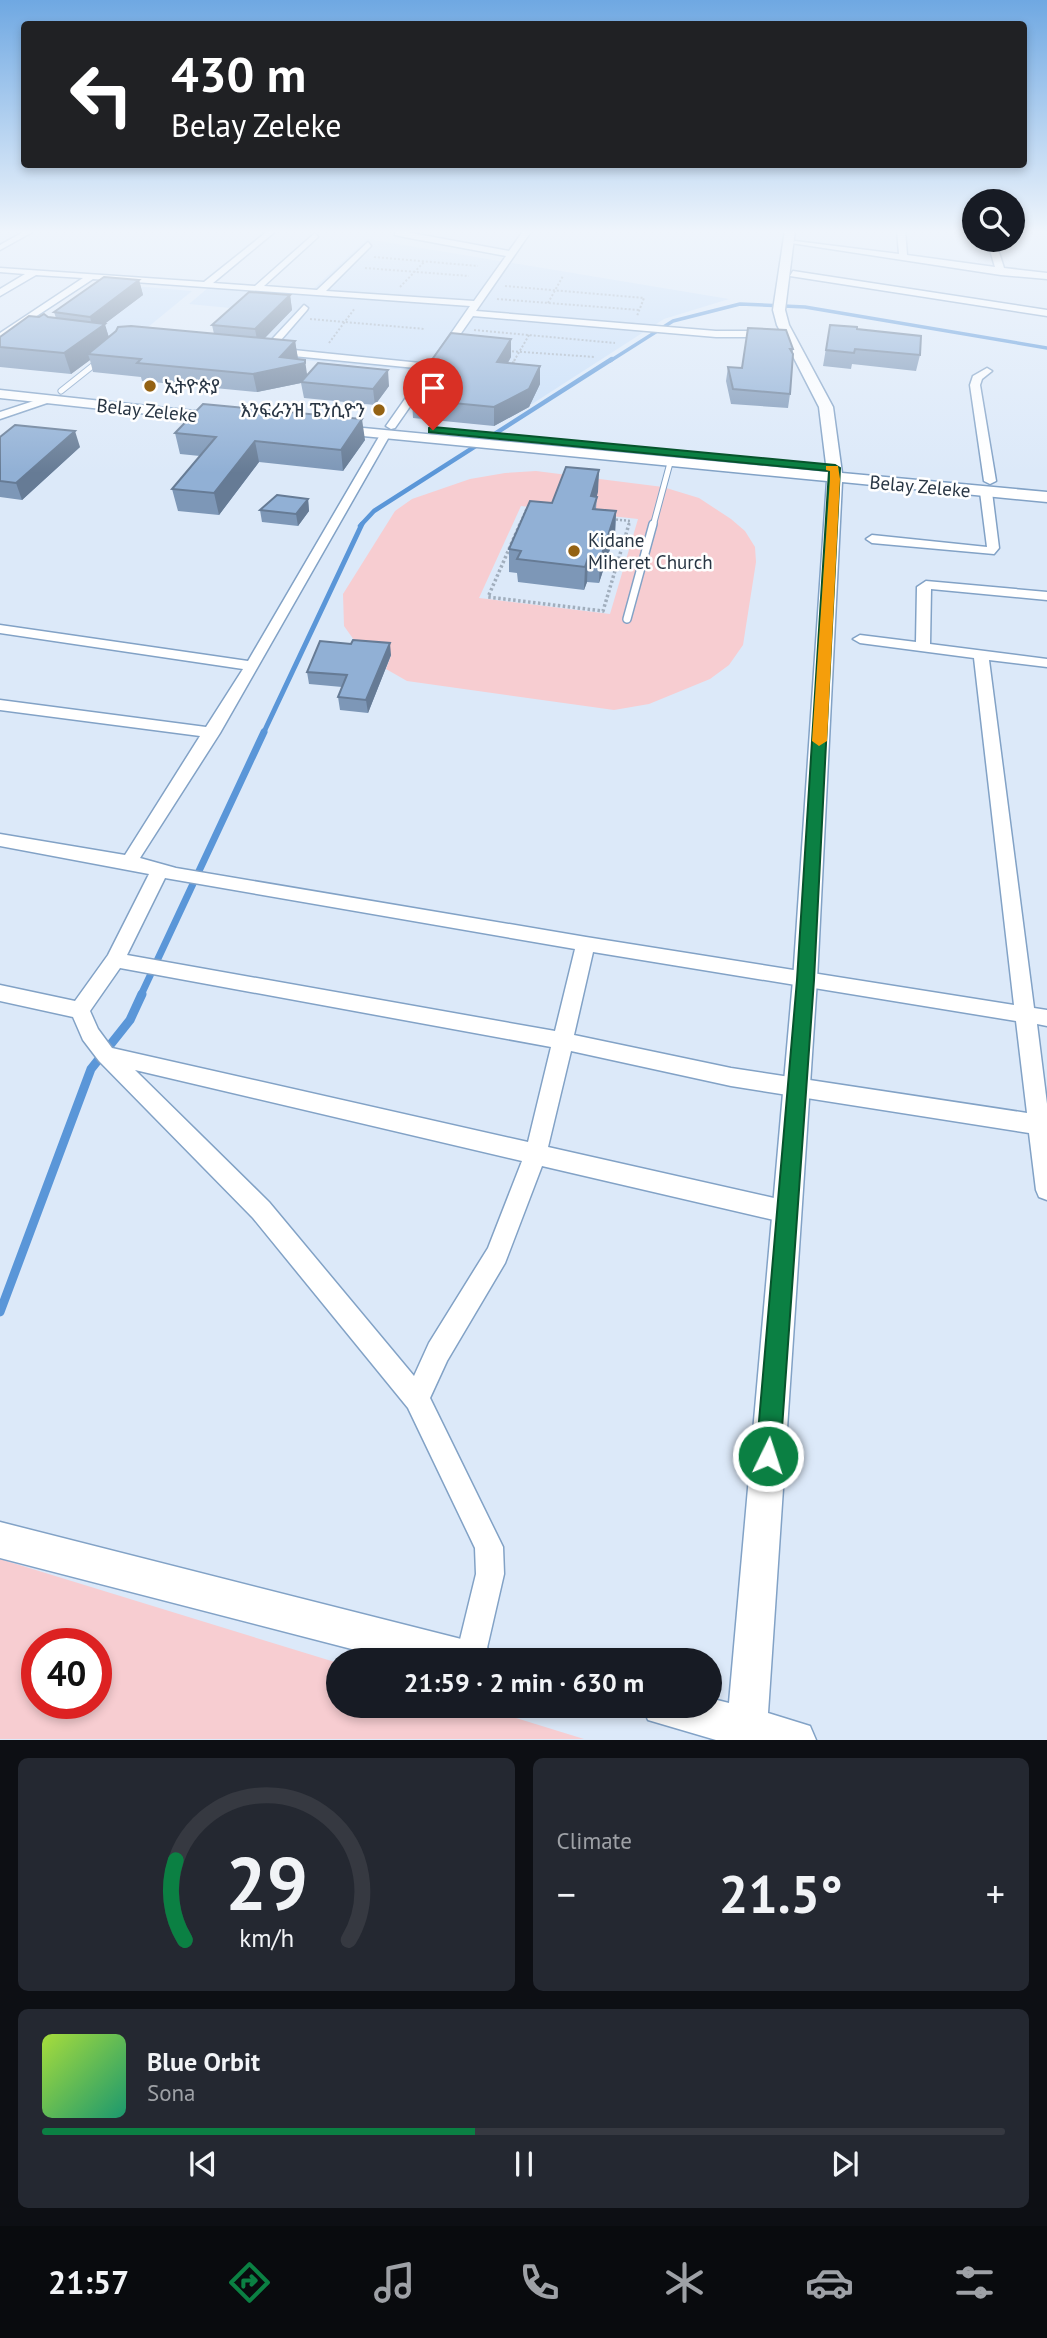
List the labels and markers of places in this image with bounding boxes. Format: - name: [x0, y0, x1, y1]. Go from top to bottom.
- pin: [403, 358, 463, 430]
- place label: ኢትዮጵያ: [164, 374, 220, 398]
- marker: ኢትዮጵያ: [142, 378, 158, 394]
- place label: እንፍራንዝ ፔንሲዮን: [240, 398, 365, 422]
- marker: እንፍራንዝ ፔንሲዮን: [371, 402, 387, 418]
- place label: Kidane Miheret Church: [588, 528, 713, 574]
- marker: Kidane Miheret Church: [566, 543, 582, 559]

